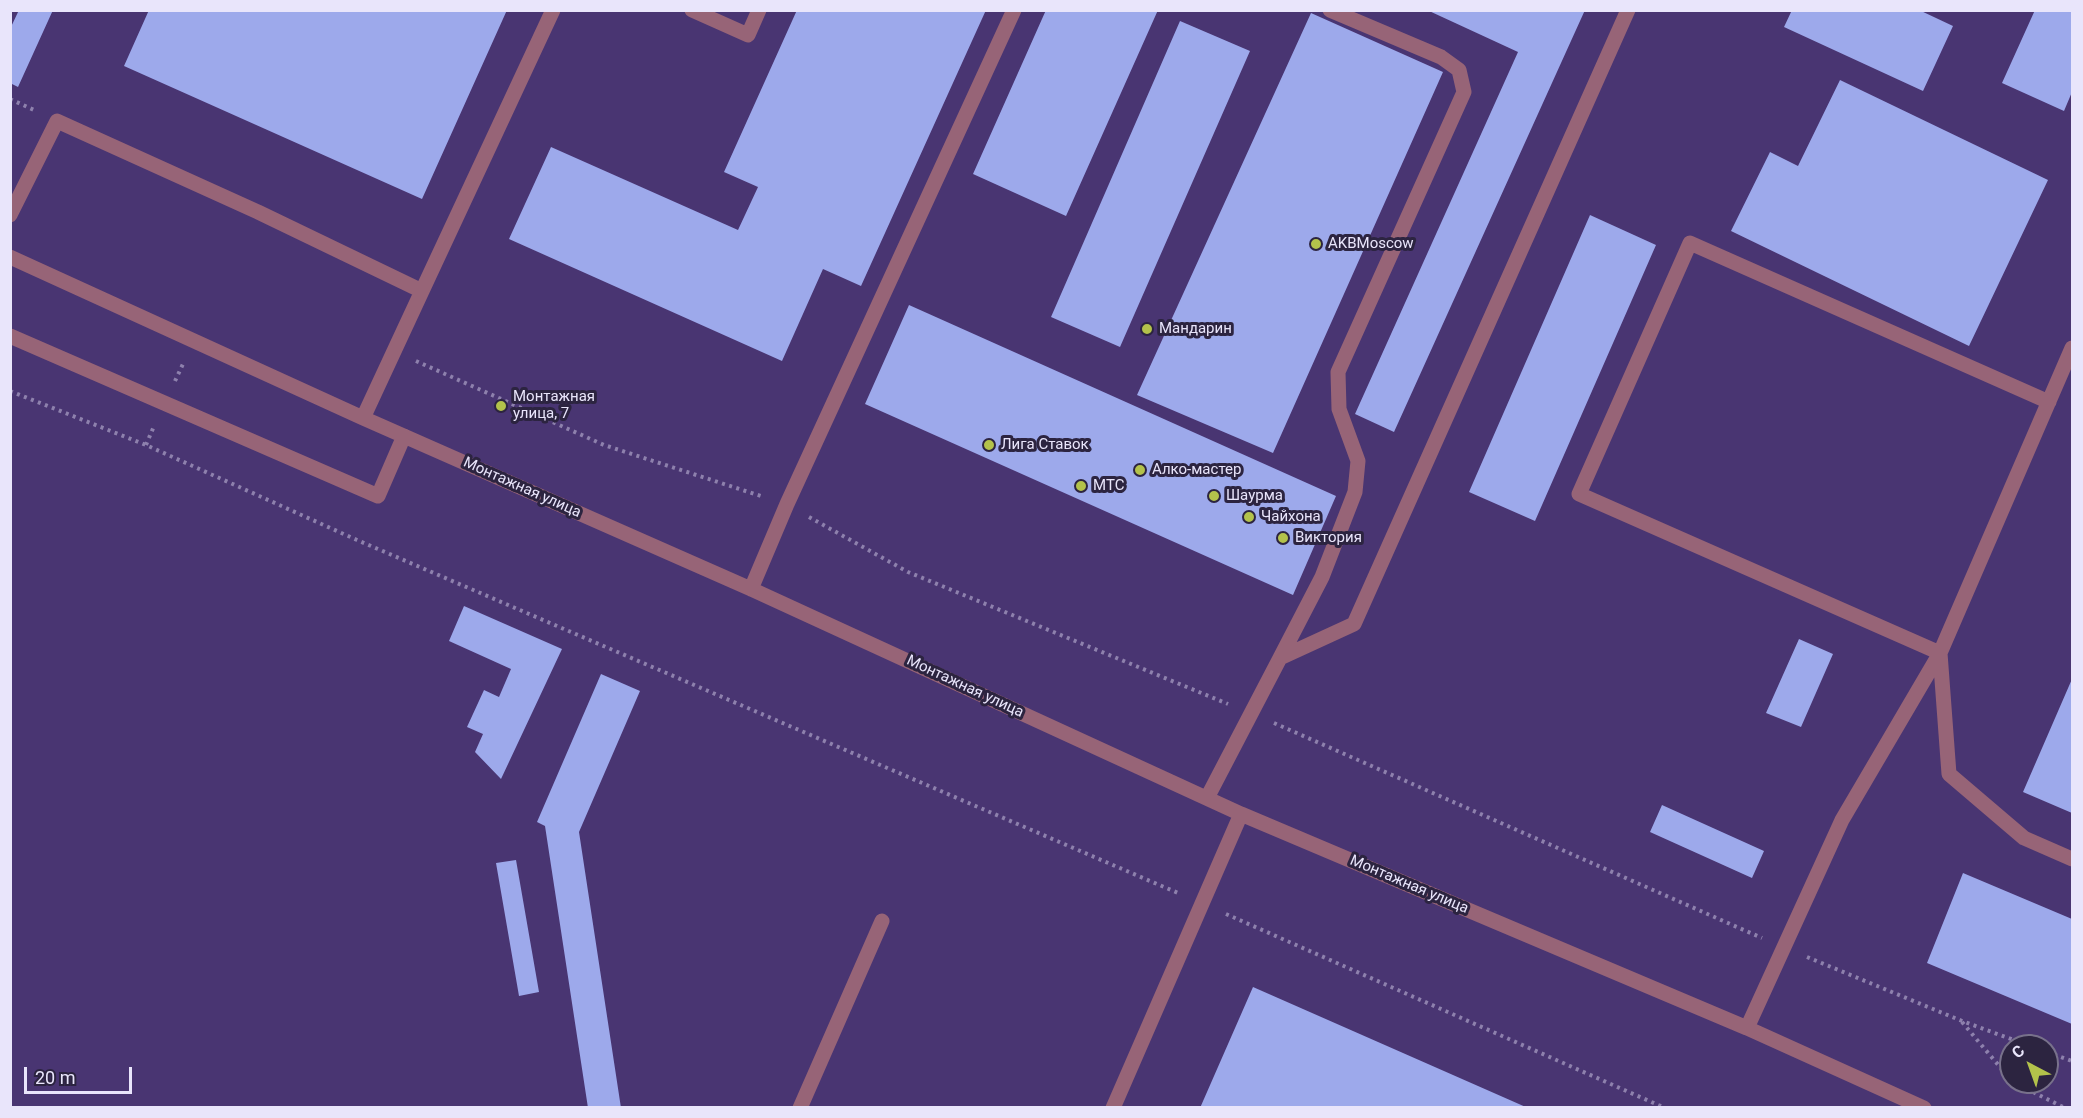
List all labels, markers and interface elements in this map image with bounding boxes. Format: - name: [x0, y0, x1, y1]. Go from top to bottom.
- place label: AKBMoscow: [1328, 235, 1414, 253]
- marker: AKBMoscow: [1309, 237, 1323, 251]
- place label: Мандарин: [1159, 320, 1232, 338]
- marker: Мандарин: [1140, 322, 1154, 336]
- place label: Монтажная улица, 7: [513, 388, 595, 423]
- marker: Монтажная улица, 7: [494, 399, 508, 413]
- place label: Лига Ставок: [1001, 436, 1089, 454]
- marker: Лига Ставок: [982, 438, 996, 452]
- street label: Монтажная улица: [460, 454, 584, 522]
- place label: Алко-мастер: [1152, 461, 1241, 479]
- marker: Алко-мастер: [1133, 463, 1147, 477]
- place label: МТС: [1093, 477, 1124, 495]
- marker: МТС: [1074, 479, 1088, 493]
- place label: Шаурма: [1226, 487, 1283, 505]
- marker: Шаурма: [1207, 489, 1221, 503]
- place label: Чайхона: [1261, 508, 1321, 526]
- marker: Чайхона: [1242, 510, 1256, 524]
- place label: Виктория: [1295, 529, 1362, 547]
- marker: Виктория: [1276, 531, 1290, 545]
- street label: Монтажная улица: [904, 652, 1026, 722]
- street label: Монтажная улица: [1347, 852, 1471, 918]
- north arrow: [1999, 1034, 2059, 1094]
- text: С: [2008, 1041, 2028, 1062]
- scale bar: [27, 1055, 135, 1093]
- text: 20 m: [35, 1067, 75, 1088]

